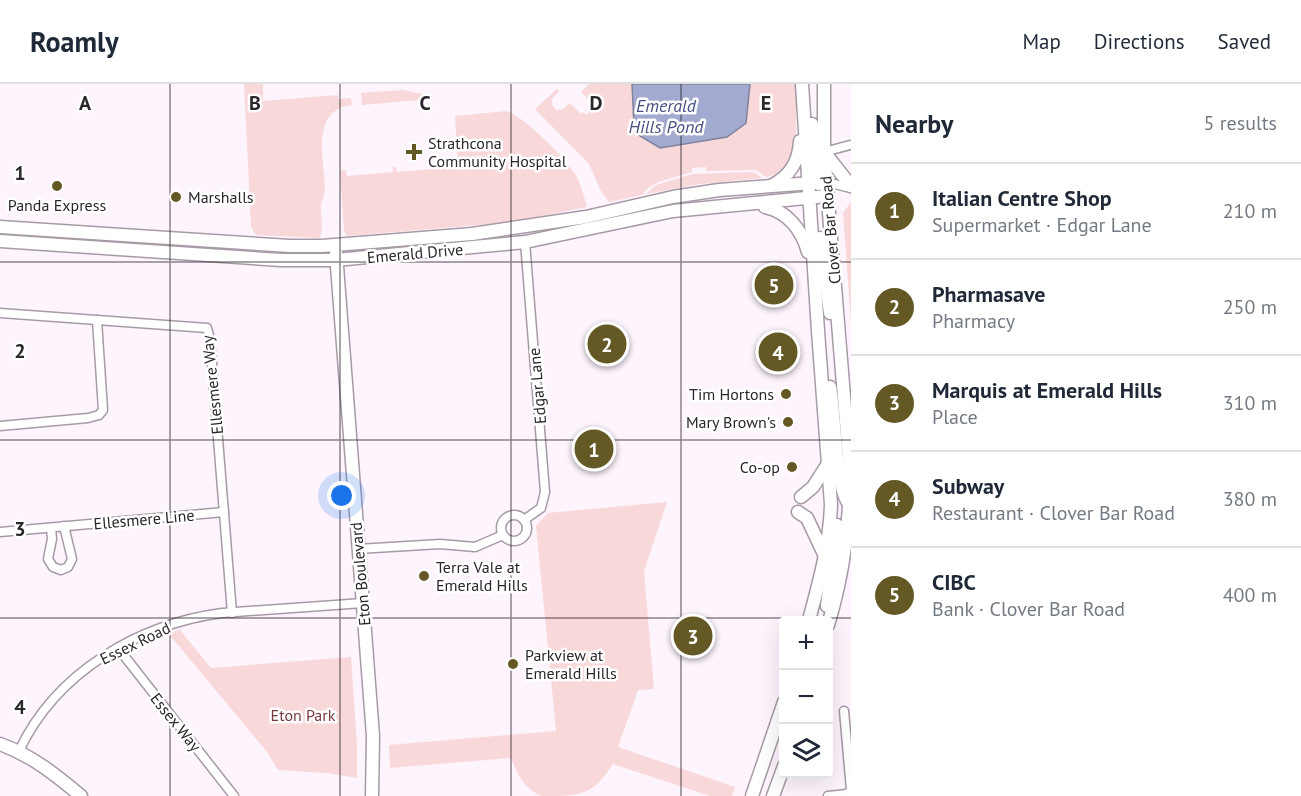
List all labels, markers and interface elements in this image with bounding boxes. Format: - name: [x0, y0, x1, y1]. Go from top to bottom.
- text: Roamly: [30, 23, 119, 60]
- text: Map: [1022, 28, 1061, 55]
- text: Directions: [1094, 28, 1185, 55]
- text: Saved: [1218, 28, 1271, 55]
- text: A: [79, 90, 92, 116]
- text: B: [249, 90, 261, 116]
- text: C: [419, 90, 431, 116]
- text: D: [590, 90, 603, 116]
- text: E: [761, 90, 771, 116]
- water label: Emerald Hills Pond: [629, 94, 704, 138]
- text: Nearby: [875, 107, 953, 140]
- text: 5 results: [1204, 110, 1277, 136]
- place label: Strathcona Community Hospital: [428, 133, 567, 171]
- marker: Strathcona Community Hospital: [405, 143, 423, 161]
- text: 1: [14, 160, 26, 186]
- street label: Clover Bar Road: [815, 175, 845, 285]
- marker: Panda Express: [50, 179, 64, 193]
- text: Italian Centre Shop: [932, 184, 1112, 212]
- place label: Marshalls: [188, 187, 254, 207]
- marker: Marshalls: [169, 190, 183, 204]
- place label: Panda Express: [8, 195, 106, 215]
- text: 1: [889, 198, 900, 224]
- text: 210 m: [1223, 198, 1277, 224]
- text: Supermarket · Edgar Lane: [932, 212, 1152, 238]
- street label: Emerald Drive: [366, 239, 464, 267]
- pin: 5: [754, 262, 794, 308]
- text: Pharmasave: [932, 280, 1046, 308]
- text: 2: [889, 294, 900, 320]
- text: 250 m: [1223, 294, 1277, 320]
- text: Pharmacy: [932, 308, 1015, 334]
- pin: 2: [588, 322, 626, 366]
- pin: 4: [758, 330, 798, 374]
- street label: Ellesmere Way: [197, 334, 227, 435]
- text: 2: [14, 338, 26, 364]
- street label: Edgar Lane: [524, 347, 550, 425]
- text: Marquis at Emerald Hills: [932, 376, 1162, 404]
- place label: Tim Hortons: [689, 384, 774, 404]
- marker: Tim Hortons: [779, 387, 793, 401]
- text: 3: [889, 390, 900, 416]
- text: 310 m: [1223, 390, 1277, 416]
- text: Place: [932, 404, 978, 430]
- place label: Mary Brown's: [686, 412, 776, 432]
- marker: Mary Brown's: [781, 415, 795, 429]
- pin: 1: [574, 426, 614, 472]
- place label: Co-op: [740, 457, 780, 477]
- marker: Co-op: [785, 460, 799, 474]
- text: Subway: [932, 472, 1004, 500]
- your location: [327, 481, 356, 510]
- text: 4: [889, 486, 900, 512]
- text: 380 m: [1223, 486, 1277, 512]
- text: Restaurant · Clover Bar Road: [932, 500, 1175, 526]
- street label: Ellesmere Line: [93, 505, 195, 533]
- text: 3: [14, 516, 26, 542]
- street label: Eton Boulevard: [346, 521, 374, 627]
- place label: Terra Vale at Emerald Hills: [436, 557, 528, 595]
- text: CIBC: [932, 568, 976, 596]
- marker: Terra Vale at Emerald Hills: [417, 569, 431, 583]
- text: 5: [889, 582, 900, 608]
- text: 400 m: [1223, 582, 1277, 608]
- text: Bank · Clover Bar Road: [932, 596, 1125, 622]
- pin: 3: [674, 614, 712, 658]
- map controls: [779, 616, 833, 778]
- button: +: [779, 616, 833, 670]
- street label: Essex Road: [97, 617, 173, 669]
- place label: Parkview at Emerald Hills: [525, 645, 617, 683]
- marker: Parkview at Emerald Hills: [506, 657, 520, 671]
- button: −: [779, 670, 833, 724]
- street label: Essex Way: [146, 689, 206, 756]
- text: 4: [14, 694, 26, 720]
- park label: Eton Park: [271, 705, 336, 725]
- button: layers: [779, 724, 833, 778]

